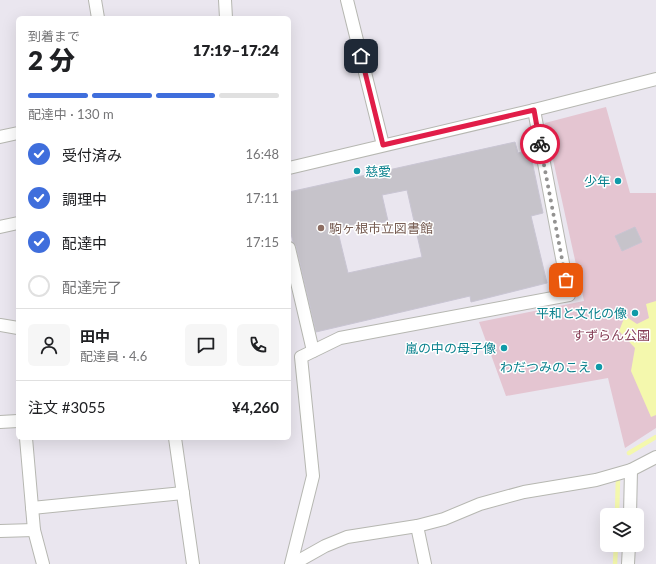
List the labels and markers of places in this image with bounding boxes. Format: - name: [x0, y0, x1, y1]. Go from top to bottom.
- pin: [344, 39, 378, 73]
- place label: 慈愛: [365, 163, 391, 179]
- marker: 慈愛: [352, 166, 362, 176]
- place label: 少年: [584, 173, 610, 189]
- marker: 少年: [613, 176, 623, 186]
- place label: 駒ヶ根市立図書館: [329, 220, 433, 236]
- marker: 駒ヶ根市立図書館: [316, 223, 326, 233]
- pin: [549, 263, 583, 297]
- place label: 平和と文化の像: [536, 305, 627, 321]
- marker: 平和と文化の像: [630, 308, 640, 318]
- place label: 嵐の中の母子像: [405, 340, 496, 356]
- marker: 嵐の中の母子像: [499, 343, 509, 353]
- place label: わだつみのこえ: [500, 359, 591, 375]
- marker: わだつみのこえ: [594, 362, 604, 372]

